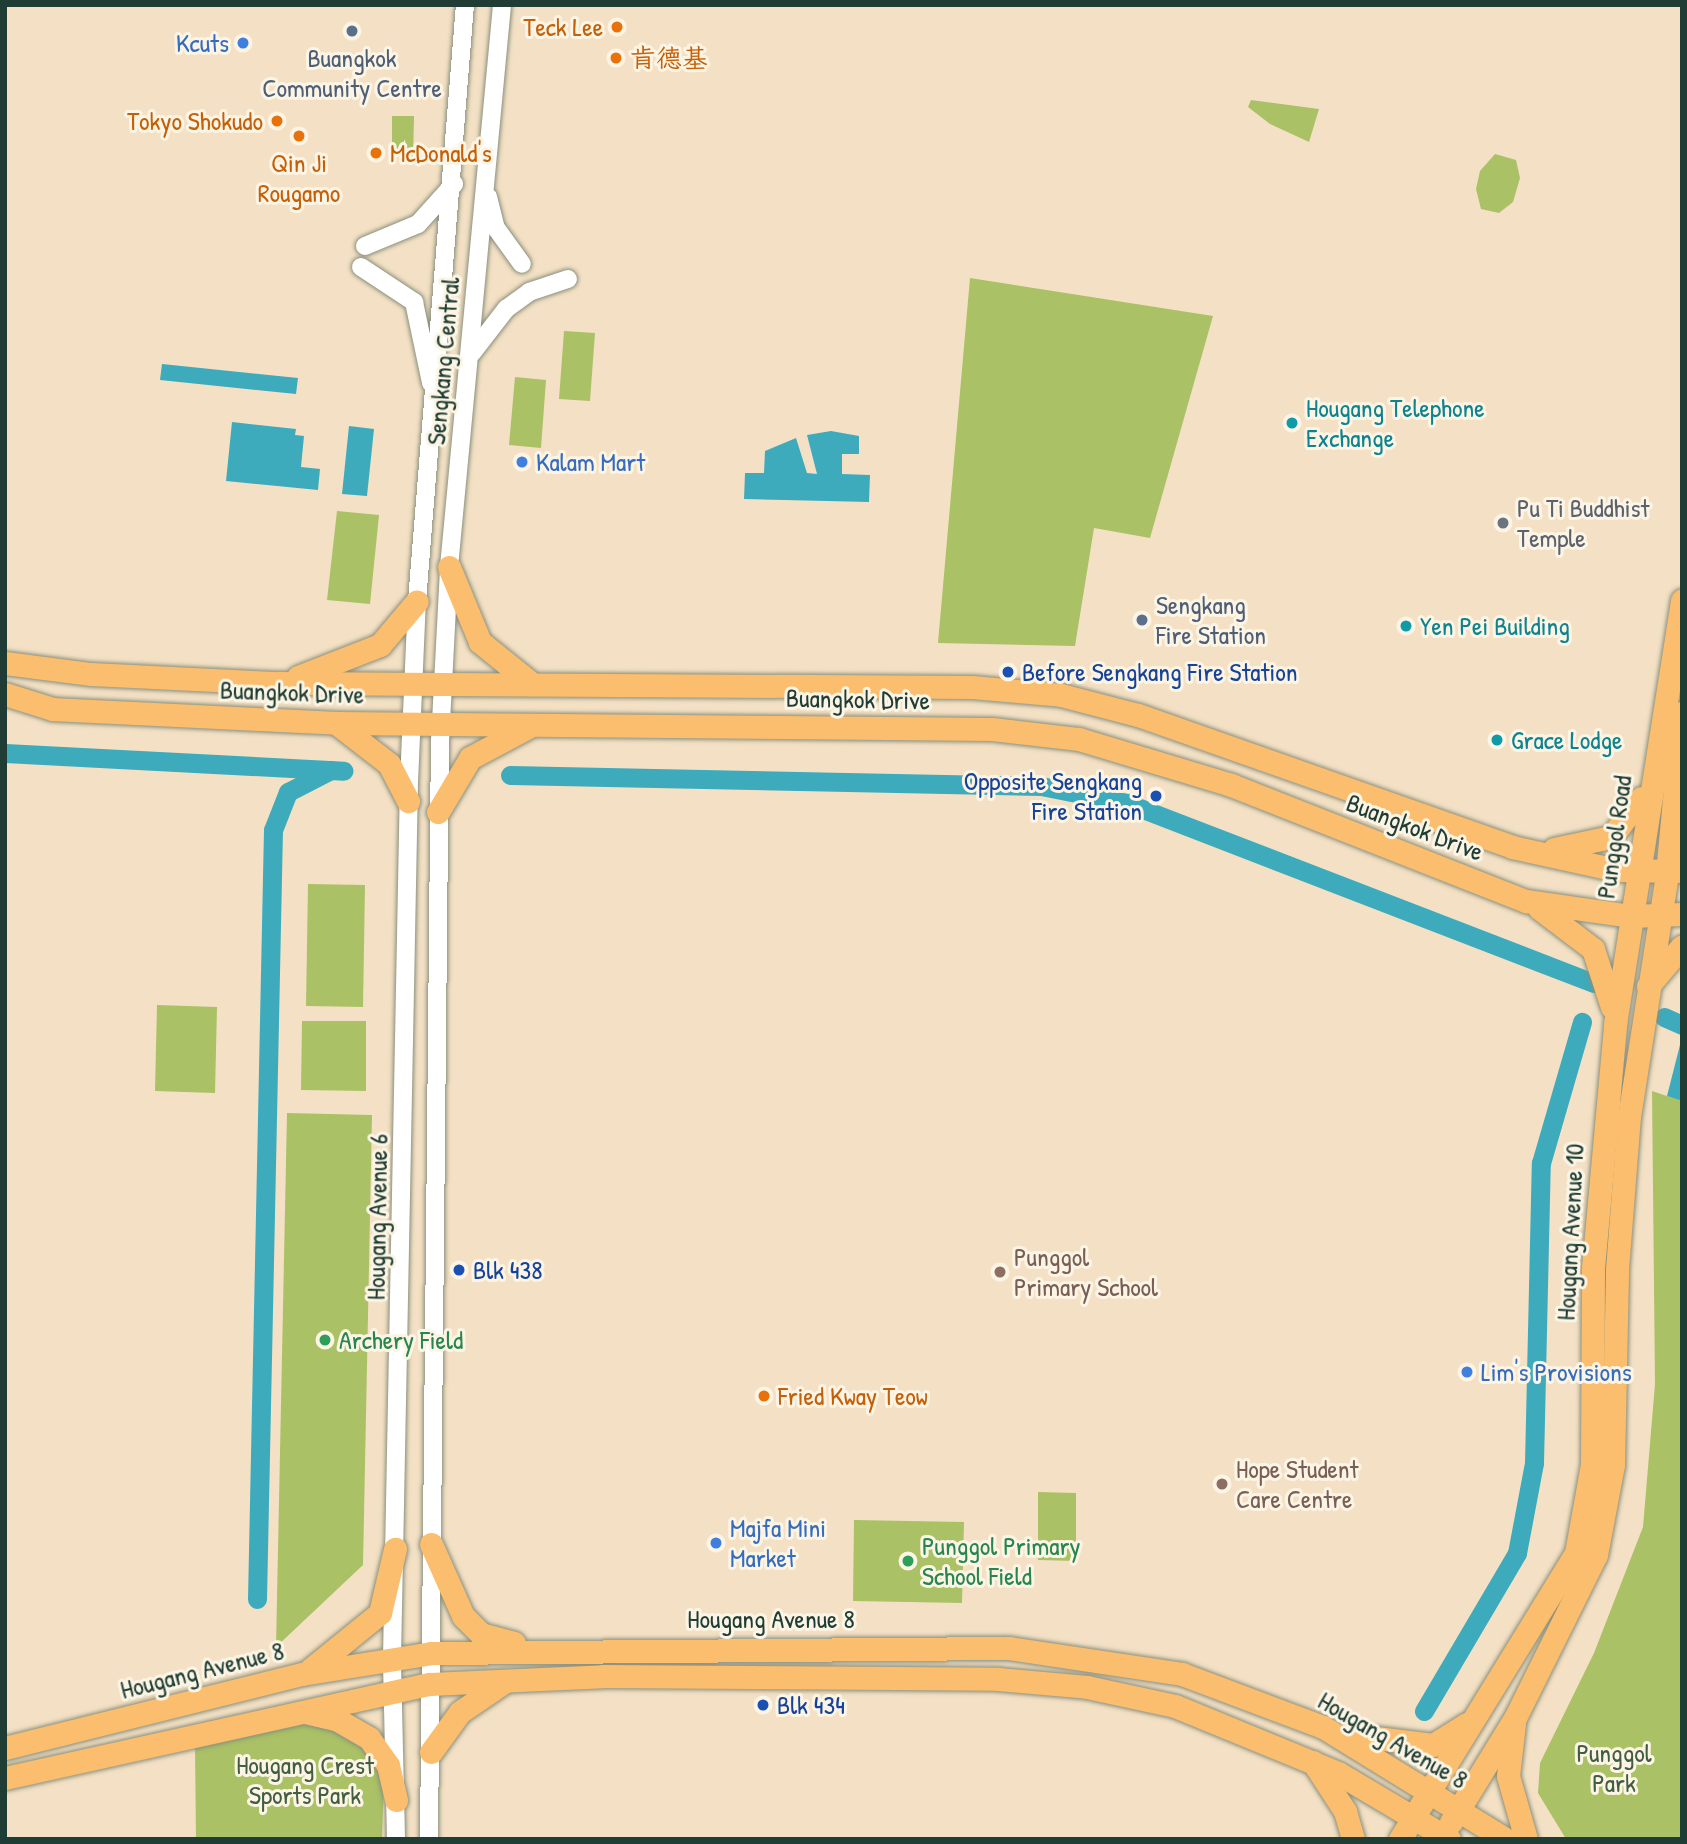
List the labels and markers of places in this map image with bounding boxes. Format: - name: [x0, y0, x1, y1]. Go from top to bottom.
- place label: Teck Lee: [523, 11, 603, 43]
- marker: Teck Lee: [609, 19, 625, 35]
- marker: Buangkok Community Centre: [344, 23, 360, 39]
- place label: Kcuts: [176, 27, 229, 59]
- marker: Kcuts: [235, 35, 251, 51]
- place label: Buangkok Community Centre: [262, 42, 442, 104]
- place label: 肯德基: [630, 42, 708, 74]
- marker: 肯德基: [608, 50, 624, 66]
- place label: Tokyo Shokudo: [127, 105, 263, 137]
- marker: Tokyo Shokudo: [269, 113, 285, 129]
- marker: Qin Ji Rougamo: [291, 128, 307, 144]
- place label: McDonald's: [390, 137, 492, 169]
- marker: McDonald's: [368, 145, 384, 161]
- place label: Qin Ji Rougamo: [258, 147, 340, 208]
- place label: Hougang Telephone Exchange: [1306, 392, 1485, 453]
- marker: Hougang Telephone Exchange: [1284, 415, 1300, 431]
- place label: Kalam Mart: [536, 446, 645, 478]
- marker: Kalam Mart: [514, 454, 530, 470]
- place label: Pu Ti Buddhist Temple: [1517, 492, 1649, 554]
- marker: Pu Ti Buddhist Temple: [1495, 515, 1511, 531]
- place label: Sengkang Fire Station: [1156, 589, 1266, 650]
- place label: Yen Pei Building: [1420, 610, 1570, 642]
- marker: Sengkang Fire Station: [1134, 612, 1150, 628]
- marker: Yen Pei Building: [1398, 618, 1414, 634]
- place label: Before Sengkang Fire Station: [1022, 656, 1298, 688]
- marker: Before Sengkang Fire Station: [1000, 664, 1016, 680]
- place label: Grace Lodge: [1511, 724, 1622, 756]
- marker: Grace Lodge: [1489, 732, 1505, 748]
- place label: Opposite Sengkang Fire Station: [964, 765, 1142, 826]
- marker: Opposite Sengkang Fire Station: [1148, 788, 1164, 804]
- place label: Punggol Primary School: [1014, 1241, 1158, 1302]
- place label: Blk 438: [473, 1254, 543, 1286]
- marker: Blk 438: [451, 1262, 467, 1278]
- marker: Punggol Primary School: [992, 1264, 1008, 1280]
- place label: Archery Field: [339, 1324, 463, 1356]
- marker: Archery Field: [317, 1332, 333, 1348]
- place label: Lim's Provisions: [1481, 1356, 1632, 1388]
- marker: Lim's Provisions: [1459, 1364, 1475, 1380]
- place label: Fried Kway Teow: [778, 1380, 928, 1412]
- marker: Fried Kway Teow: [756, 1388, 772, 1404]
- place label: Hope Student Care Centre: [1236, 1453, 1359, 1514]
- marker: Hope Student Care Centre: [1214, 1476, 1230, 1492]
- place label: Majfa Mini Market: [730, 1512, 826, 1574]
- place label: Punggol Primary School Field: [922, 1530, 1080, 1592]
- marker: Majfa Mini Market: [708, 1535, 724, 1551]
- marker: Punggol Primary School Field: [900, 1553, 916, 1569]
- place label: Blk 434: [777, 1689, 845, 1721]
- marker: Blk 434: [755, 1697, 771, 1713]

